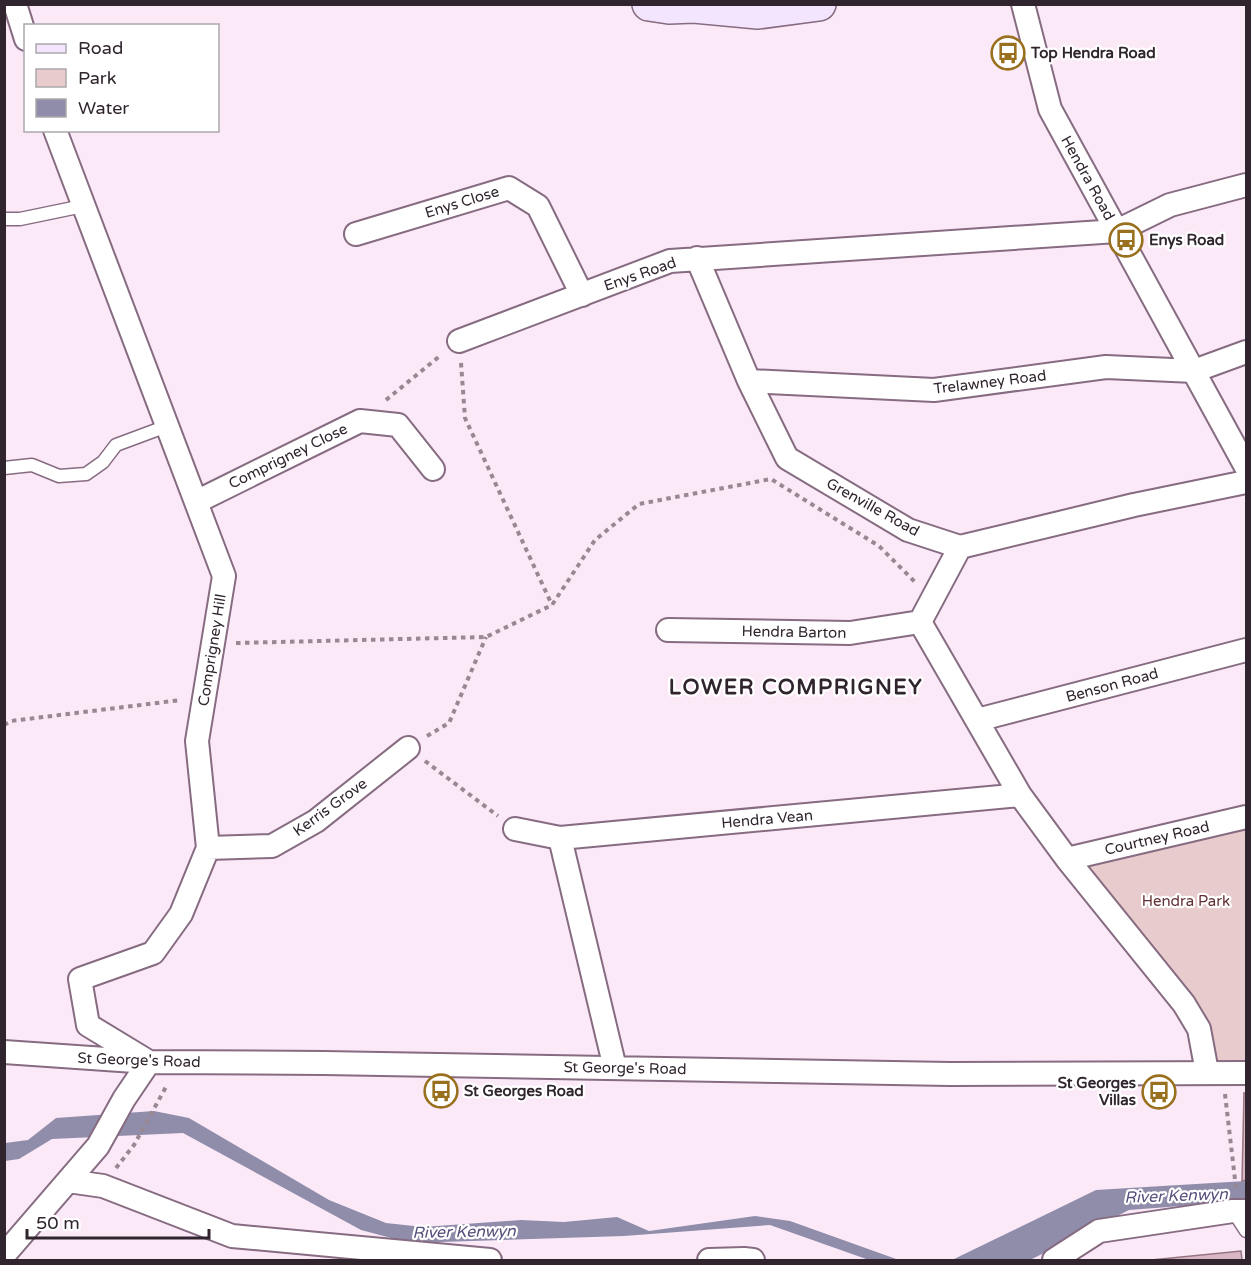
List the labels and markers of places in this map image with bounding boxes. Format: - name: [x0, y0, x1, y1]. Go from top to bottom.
- bus stop icon: Top Hendra Road: [990, 35, 1026, 71]
- place label: Top Hendra Road: [1030, 44, 1156, 63]
- bus stop icon: Enys Road: [1108, 222, 1144, 258]
- place label: Enys Road: [1149, 231, 1224, 250]
- bus stop icon: St Georges Road: [423, 1073, 459, 1109]
- place label: St Georges Villas: [1058, 1074, 1136, 1109]
- bus stop icon: St Georges Villas: [1141, 1074, 1177, 1110]
- place label: St Georges Road: [464, 1082, 584, 1101]

